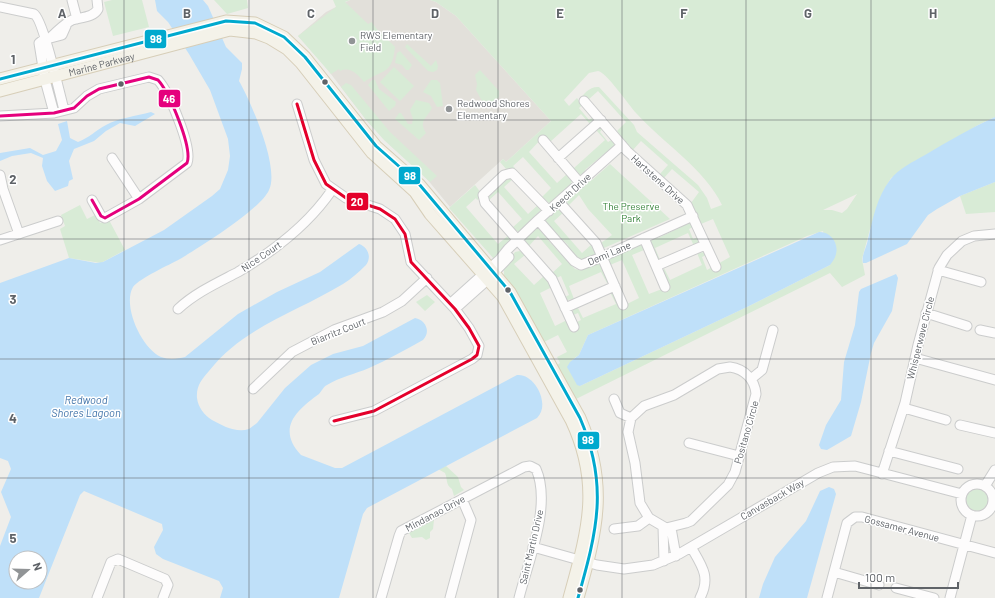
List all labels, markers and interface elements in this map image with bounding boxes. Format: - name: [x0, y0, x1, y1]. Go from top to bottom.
- text: A: [58, 5, 67, 21]
- text: B: [183, 5, 191, 21]
- text: C: [307, 5, 315, 21]
- text: D: [431, 5, 439, 21]
- text: E: [556, 5, 564, 21]
- text: F: [680, 5, 688, 21]
- text: G: [804, 5, 812, 21]
- text: H: [929, 5, 937, 21]
- line badge: 98: [144, 29, 167, 49]
- place label: RWS Elementary Field: [360, 29, 433, 53]
- text: 98: [150, 32, 162, 45]
- marker: RWS Elementary Field: [347, 36, 357, 46]
- street label: Marine Parkway: [67, 50, 136, 79]
- text: 1: [11, 51, 15, 67]
- unlabelled marker: [320, 77, 330, 87]
- unlabelled marker: [116, 79, 126, 89]
- line badge: 46: [158, 89, 181, 108]
- text: 46: [163, 92, 175, 105]
- place label: Redwood Shores Elementary: [457, 97, 530, 121]
- marker: Redwood Shores Elementary: [444, 104, 454, 114]
- street label: Hartstene Drive: [629, 152, 687, 206]
- line badge: 98: [398, 166, 421, 185]
- text: 98: [404, 169, 416, 182]
- street label: Keech Drive: [547, 170, 593, 214]
- text: 2: [9, 171, 17, 187]
- line badge: 20: [346, 192, 369, 211]
- text: 20: [351, 195, 363, 208]
- park label: The Preserve Park: [602, 200, 660, 224]
- street label: Nice Court: [239, 238, 284, 274]
- street label: Demi Lane: [586, 239, 632, 267]
- unlabelled marker: [503, 285, 513, 295]
- text: 3: [9, 291, 17, 307]
- street label: Whisperwave Circle: [904, 295, 936, 381]
- street label: Biarritz Court: [309, 314, 368, 347]
- water label: Redwood Shores Lagoon: [51, 393, 121, 419]
- street label: Positano Circle: [731, 399, 761, 465]
- text: 4: [9, 410, 17, 426]
- line badge: 98: [577, 431, 600, 450]
- text: 98: [582, 433, 594, 446]
- street label: Canvasback Way: [738, 476, 806, 522]
- street label: Mindanao Drive: [403, 492, 467, 534]
- street label: Saint Martin Drive: [517, 508, 545, 586]
- street label: Gossamer Avenue: [863, 512, 941, 544]
- text: 5: [9, 530, 17, 546]
- north arrow: [8, 550, 48, 590]
- text: N: [31, 561, 45, 572]
- scale bar: [859, 564, 958, 590]
- text: 100 m: [865, 570, 895, 584]
- unlabelled marker: [575, 585, 585, 595]

